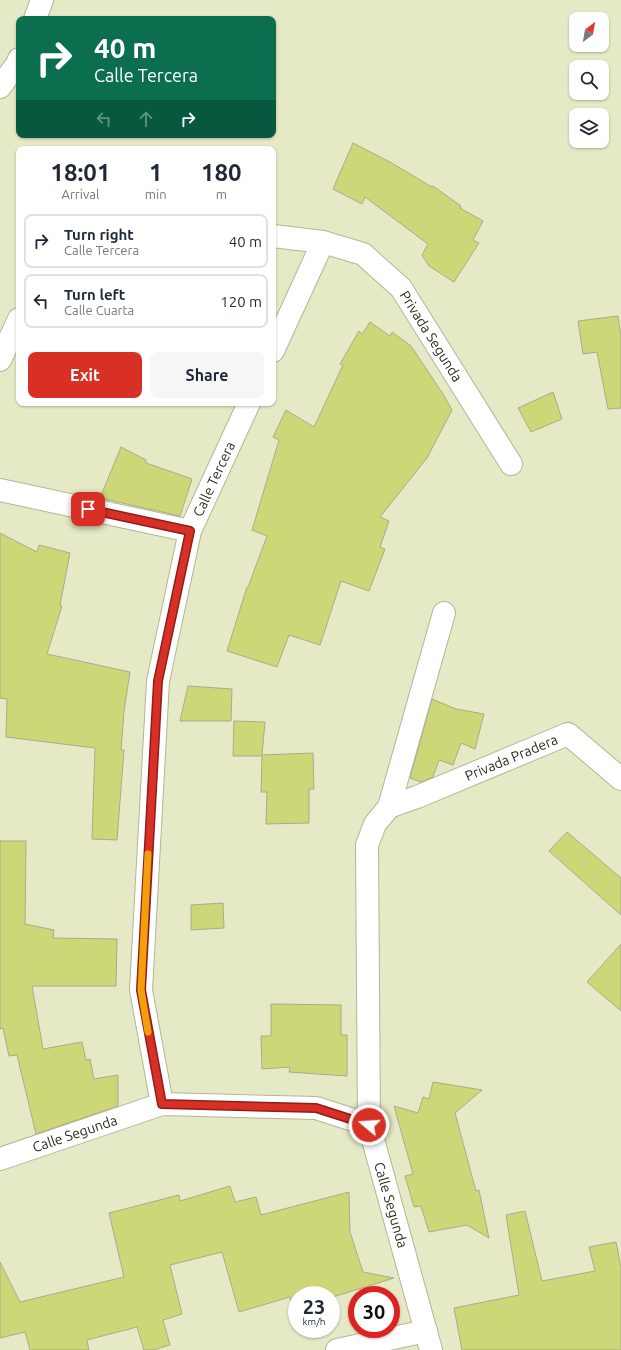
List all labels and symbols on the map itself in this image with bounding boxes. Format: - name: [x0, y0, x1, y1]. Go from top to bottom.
- north arrow: [569, 12, 609, 52]
- street label: Privada Segunda: [397, 288, 466, 385]
- street label: Calle Tercera: [190, 439, 238, 519]
- pin: [71, 492, 105, 526]
- street label: Privada Pradera: [463, 731, 560, 784]
- position arrow: [348, 1104, 390, 1146]
- street label: Calle Segunda: [30, 1112, 119, 1155]
- street label: Calle Segunda: [371, 1160, 411, 1250]
- speed limit sign: 30: [348, 1286, 400, 1338]

